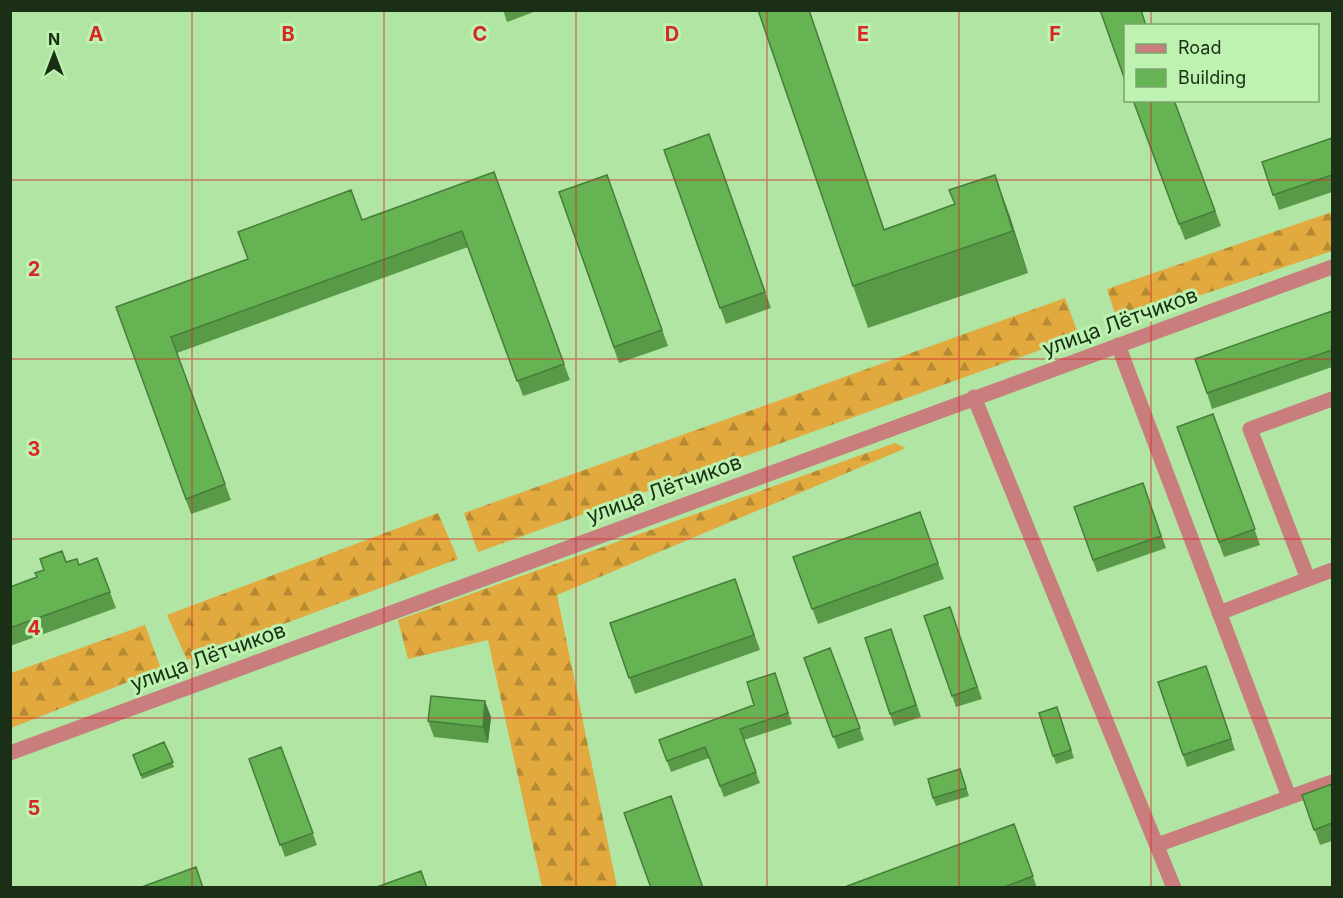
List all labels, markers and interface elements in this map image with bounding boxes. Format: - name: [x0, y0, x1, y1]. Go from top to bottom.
- text: A: [89, 22, 104, 46]
- text: B: [281, 22, 295, 46]
- text: C: [473, 22, 487, 46]
- text: D: [665, 22, 679, 46]
- text: E: [857, 22, 869, 46]
- text: F: [1049, 22, 1061, 46]
- north arrow: [24, 24, 84, 84]
- legend: [1124, 24, 1319, 102]
- text: N: [48, 29, 60, 49]
- text: Road: [1178, 37, 1221, 58]
- text: Building: [1178, 67, 1246, 88]
- text: 2: [28, 257, 40, 281]
- street label: улица Лётчиков: [1039, 282, 1201, 361]
- text: 3: [28, 437, 40, 461]
- street label: улица Лётчиков: [583, 449, 745, 528]
- text: 4: [27, 616, 41, 640]
- street label: улица Лётчиков: [127, 617, 289, 696]
- text: 5: [28, 796, 40, 820]

